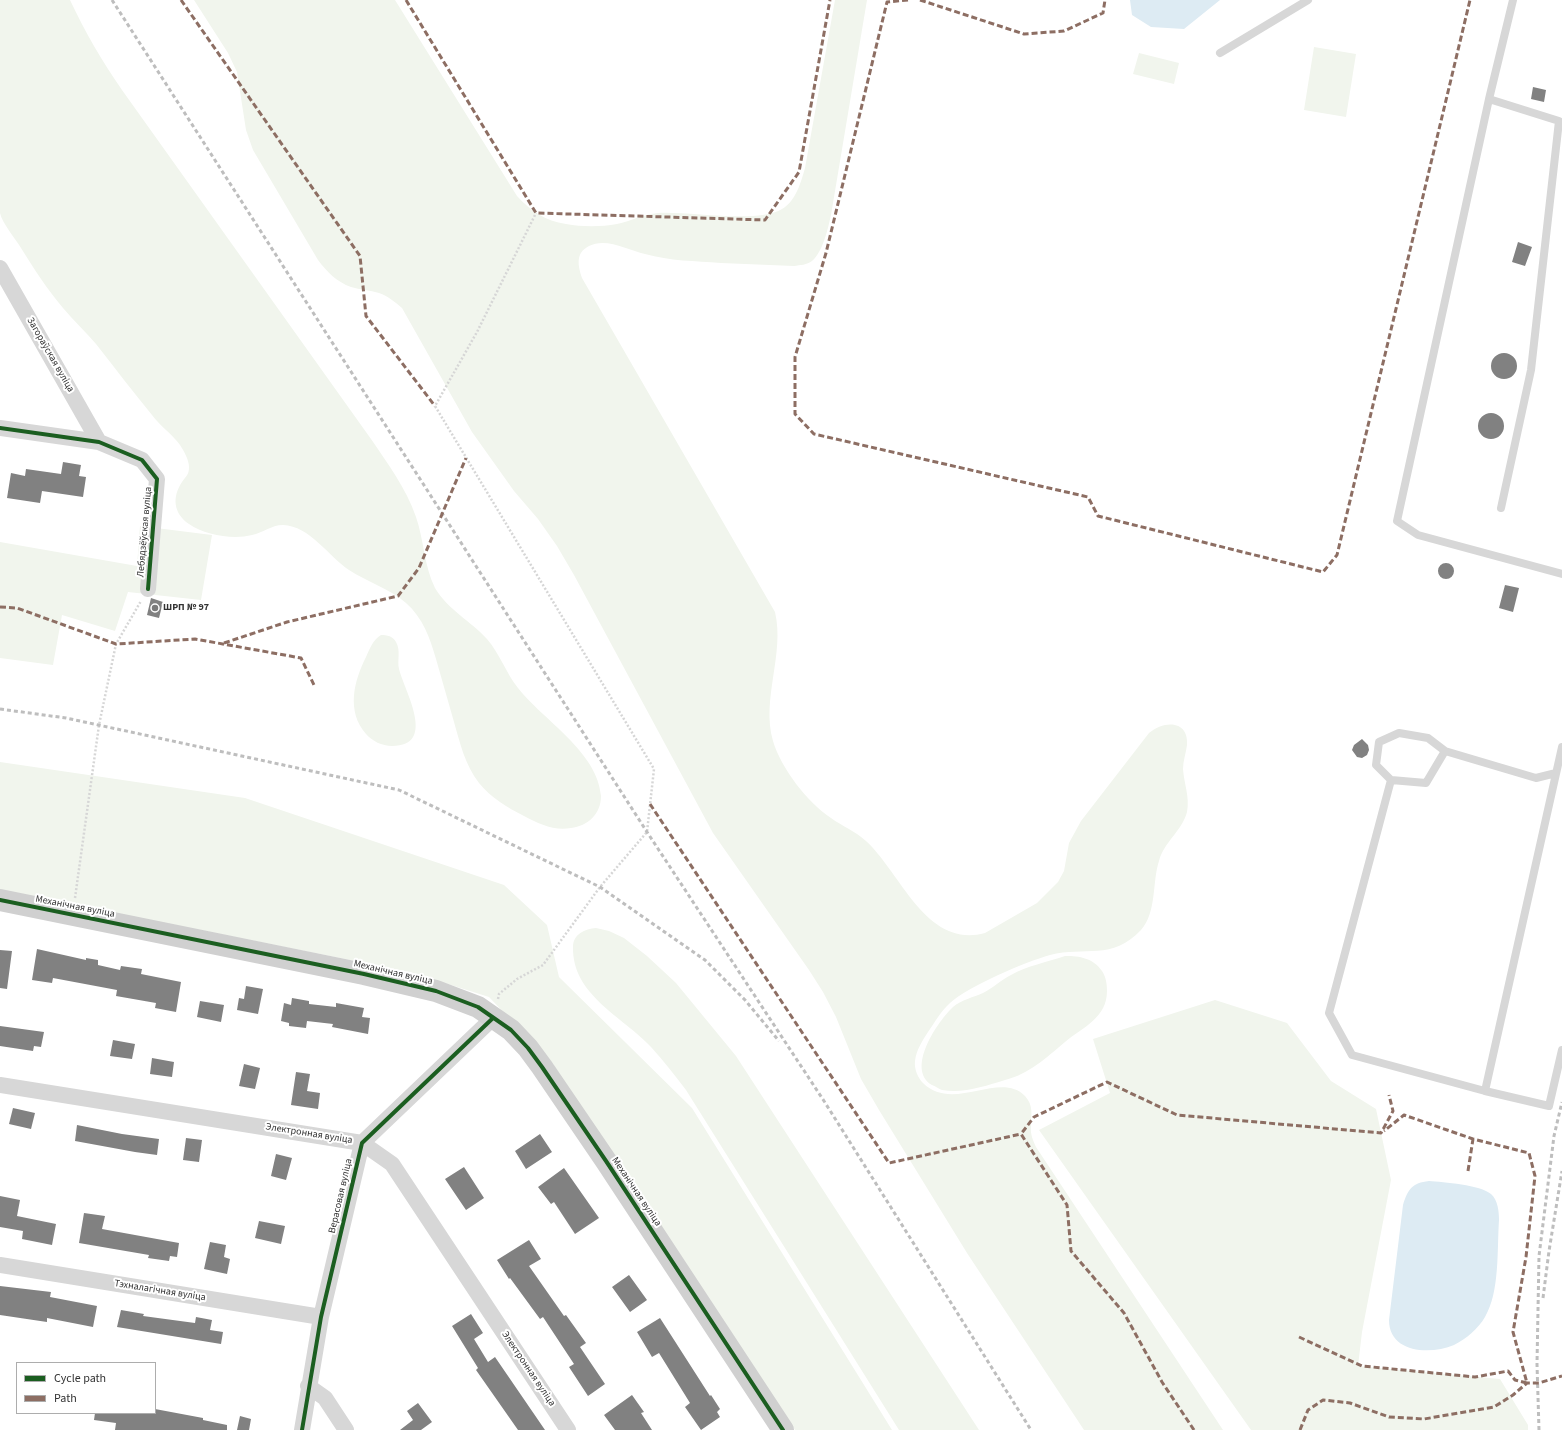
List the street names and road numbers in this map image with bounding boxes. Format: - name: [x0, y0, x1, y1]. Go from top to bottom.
- street label: Загораўская вуліца: [24, 315, 76, 395]
- street label: Лебядзёўская вуліца: [135, 486, 155, 578]
- street label: Механічная вуліца: [34, 893, 116, 921]
- street label: Механічная вуліца: [352, 958, 434, 988]
- street label: Электронная вуліца: [265, 1121, 353, 1147]
- street label: Механічная вуліца: [608, 1155, 664, 1229]
- street label: Верасовая вуліца: [327, 1157, 355, 1235]
- street label: Тэхналагічная вуліца: [113, 1278, 207, 1304]
- street label: Электронная вуліца: [498, 1329, 558, 1409]

